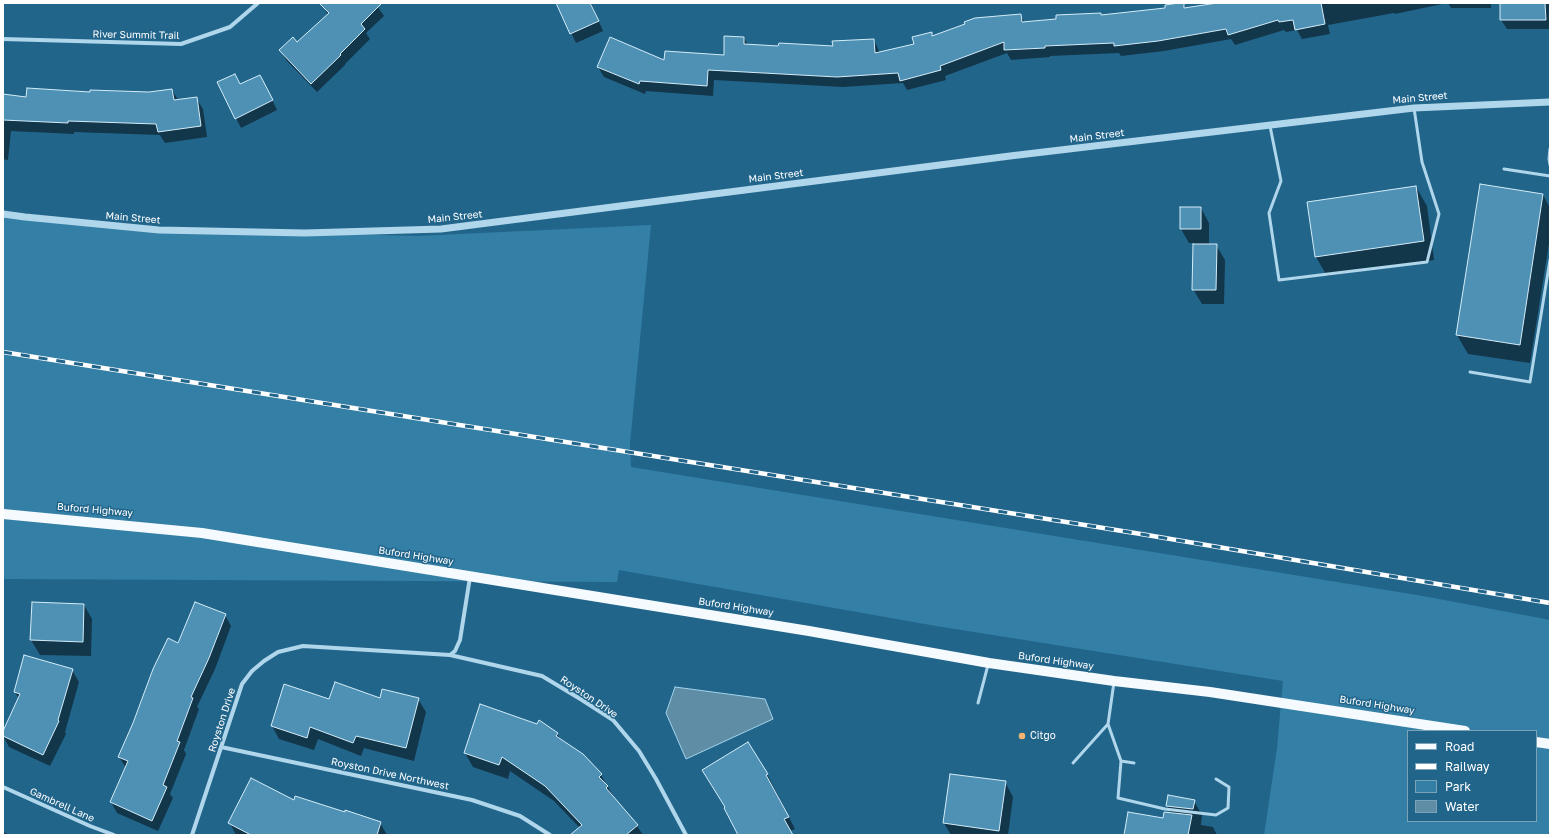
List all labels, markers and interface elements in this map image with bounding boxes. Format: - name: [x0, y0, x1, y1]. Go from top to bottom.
- street label: River Summit Trail: [92, 28, 180, 42]
- street label: Main Street: [1392, 90, 1448, 106]
- street label: Main Street: [1069, 127, 1125, 145]
- street label: Main Street: [748, 167, 804, 185]
- street label: Main Street: [427, 208, 483, 226]
- street label: Main Street: [105, 210, 161, 226]
- street label: Buford Highway: [57, 501, 133, 519]
- street label: Buford Highway: [377, 544, 455, 568]
- street label: Buford Highway: [697, 595, 775, 619]
- street label: Buford Highway: [1017, 650, 1095, 672]
- street label: Royston Drive: [558, 673, 620, 721]
- street label: Royston Drive: [206, 686, 238, 754]
- street label: Buford Highway: [1338, 693, 1416, 717]
- place label: Citgo: [1030, 730, 1056, 742]
- legend: [1407, 730, 1537, 822]
- marker: Citgo: [1017, 731, 1027, 741]
- text: Road: [1445, 739, 1474, 754]
- street label: Royston Drive Northwest: [330, 756, 450, 792]
- text: Railway: [1445, 759, 1490, 774]
- text: Park: [1445, 779, 1471, 794]
- street label: Gambrell Lane: [28, 785, 96, 825]
- text: Water: [1445, 799, 1479, 814]

